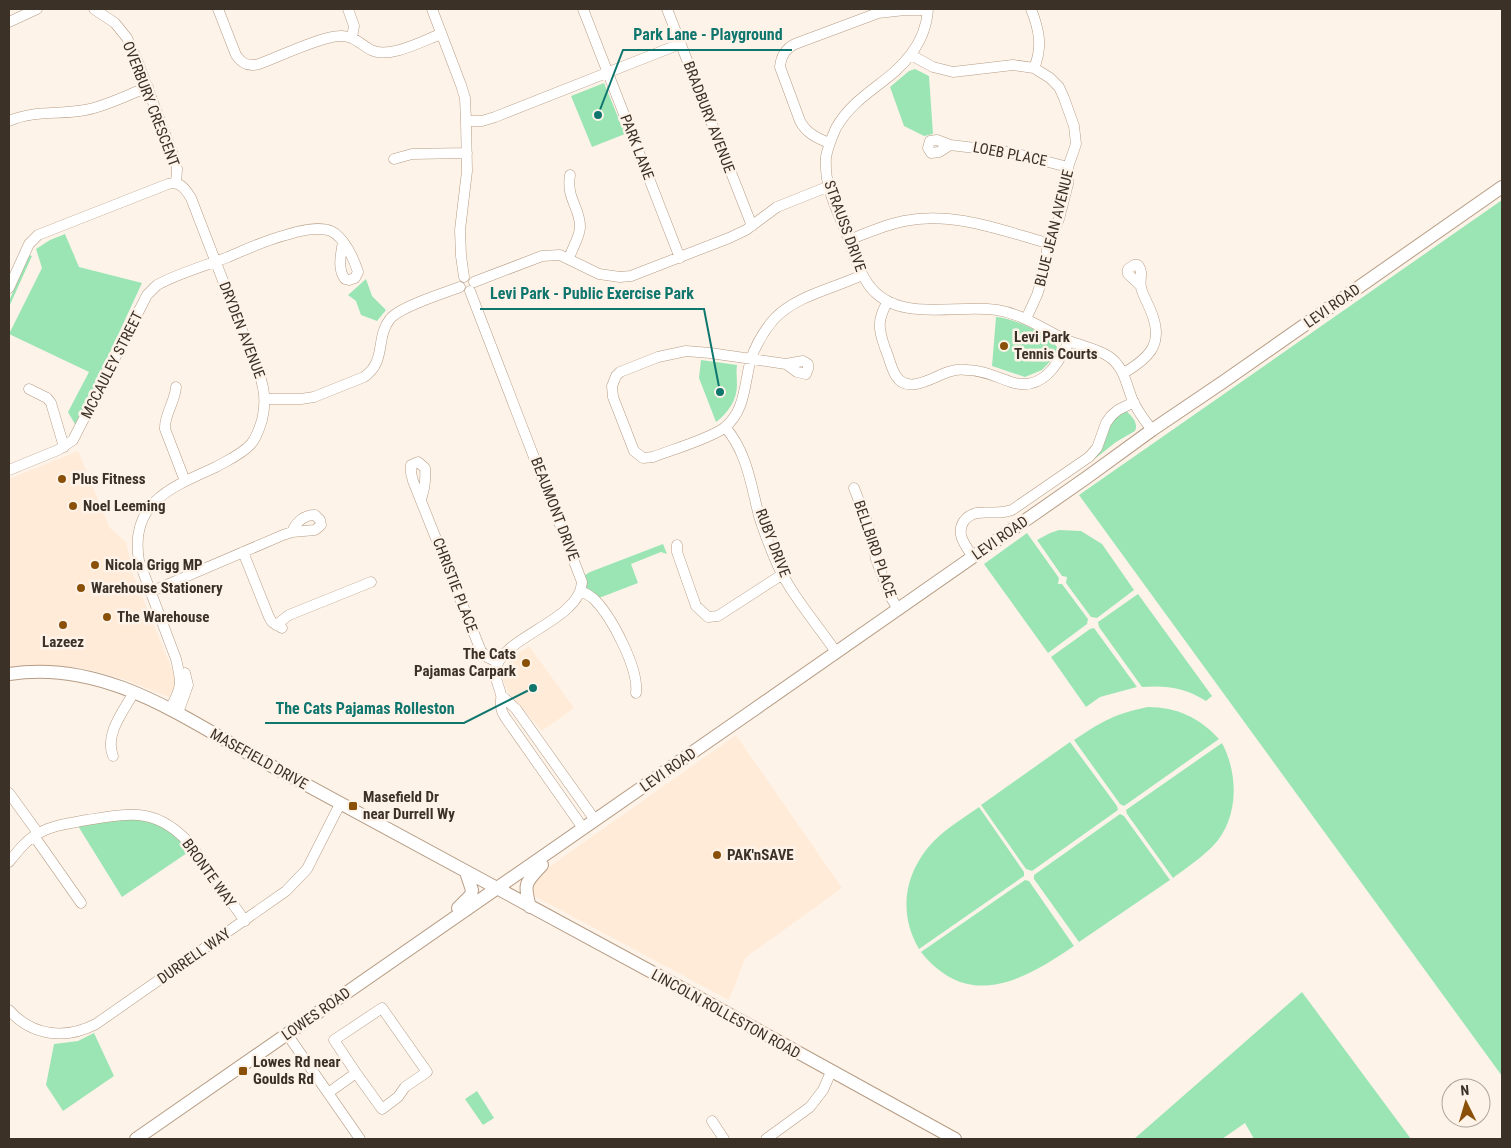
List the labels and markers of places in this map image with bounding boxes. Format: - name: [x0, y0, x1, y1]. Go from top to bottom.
- callout: Park Lane - Playground: [623, 19, 792, 50]
- callout: Levi Park - Public Exercise Park: [480, 278, 704, 309]
- place label: Levi Park Tennis Courts: [1014, 328, 1098, 363]
- marker: Levi Park Tennis Courts: [998, 340, 1010, 352]
- place label: Plus Fitness: [72, 470, 146, 488]
- marker: Plus Fitness: [56, 473, 68, 485]
- place label: Noel Leeming: [83, 497, 165, 515]
- marker: Noel Leeming: [67, 500, 79, 512]
- place label: Nicola Grigg MP: [105, 556, 203, 574]
- marker: Nicola Grigg MP: [89, 559, 101, 571]
- place label: Warehouse Stationery: [91, 579, 223, 597]
- marker: Warehouse Stationery: [75, 582, 87, 594]
- place label: The Warehouse: [117, 608, 209, 626]
- marker: The Warehouse: [101, 611, 113, 623]
- marker: Lazeez: [57, 619, 69, 631]
- place label: Lazeez: [42, 633, 84, 651]
- place label: The Cats Pajamas Carpark: [414, 645, 517, 680]
- marker: The Cats Pajamas Carpark: [520, 657, 532, 669]
- callout: The Cats Pajamas Rolleston: [265, 692, 464, 723]
- place label: Masefield Dr near Durrell Wy: [363, 788, 455, 823]
- marker: Masefield Dr near Durrell Wy: [347, 800, 359, 812]
- place label: PAK'nSAVE: [727, 846, 794, 864]
- marker: PAK'nSAVE: [711, 849, 723, 861]
- place label: Lowes Rd near Goulds Rd: [253, 1053, 340, 1088]
- marker: Lowes Rd near Goulds Rd: [237, 1065, 249, 1077]

